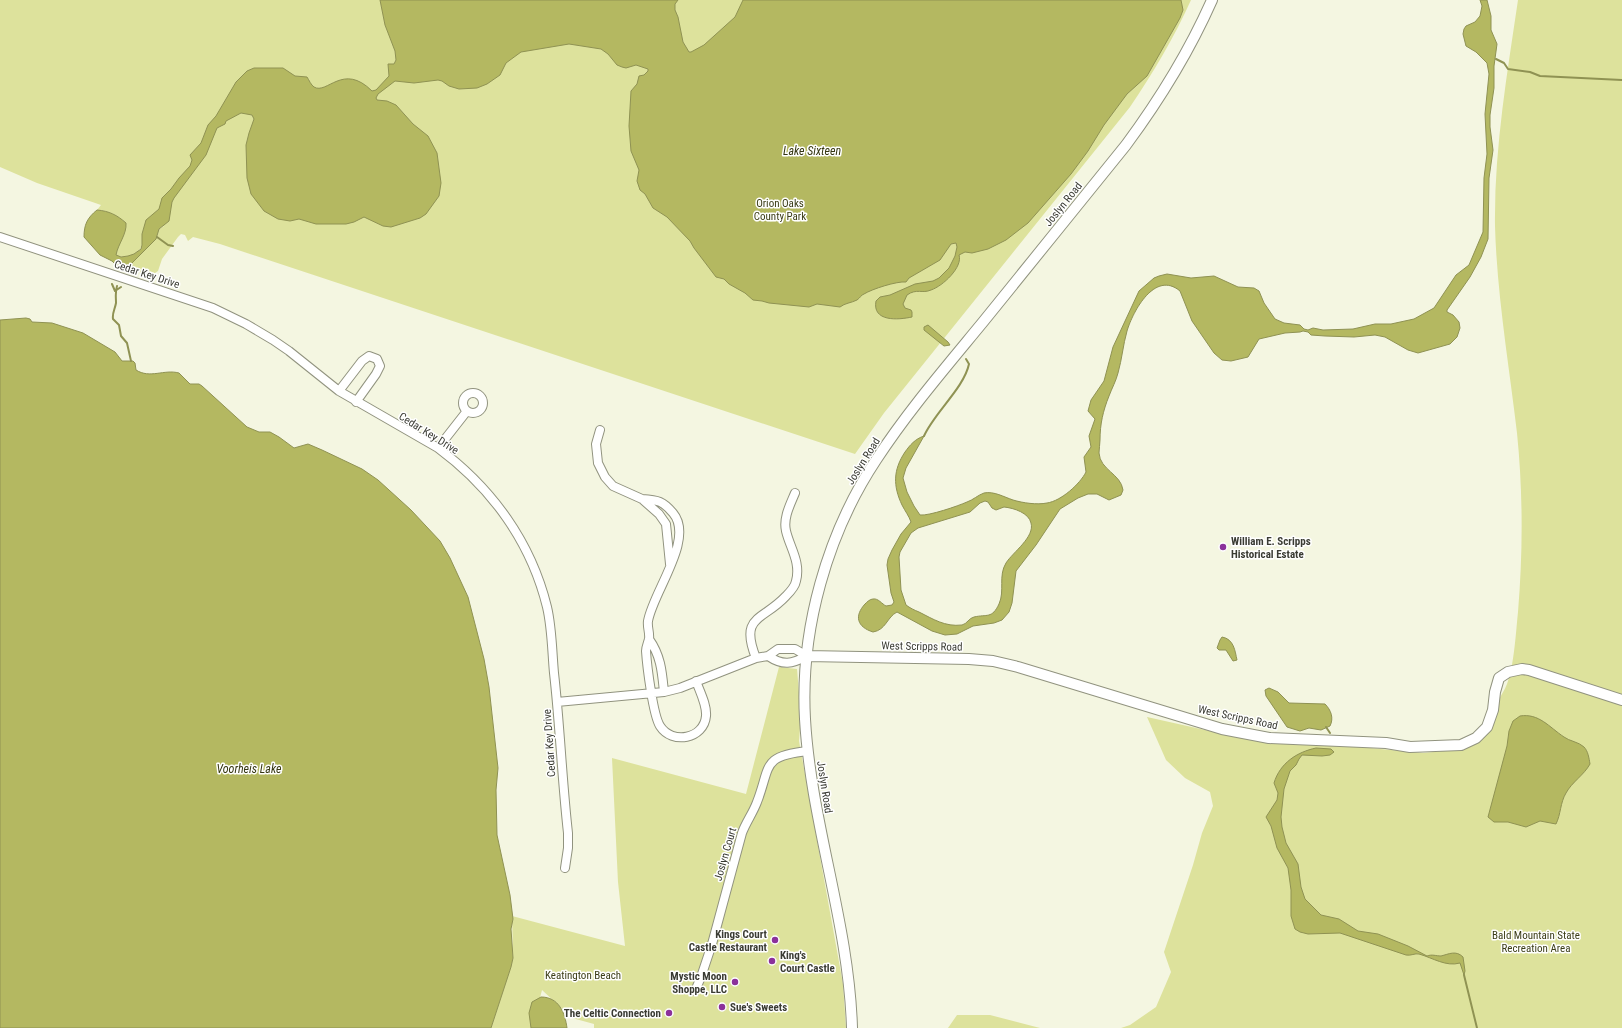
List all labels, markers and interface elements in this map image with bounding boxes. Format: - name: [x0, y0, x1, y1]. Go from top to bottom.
- water label: Lake Sixteen: [783, 144, 841, 158]
- street label: Joslyn Road: [1042, 180, 1085, 229]
- park label: Orion Oaks County Park: [754, 197, 806, 223]
- street label: Cedar Key Drive: [113, 258, 181, 291]
- street label: Cedar Key Drive: [396, 410, 461, 457]
- street label: Joslyn Road: [844, 435, 883, 487]
- place label: William E. Scripps Historical Estate: [1231, 535, 1311, 561]
- marker: William E. Scripps Historical Estate: [1218, 542, 1228, 552]
- street label: West Scripps Road: [881, 639, 963, 654]
- street label: West Scripps Road: [1197, 703, 1279, 732]
- street label: Cedar Key Drive: [541, 709, 558, 777]
- street label: Joslyn Road: [814, 760, 835, 814]
- water label: Voorheis Lake: [217, 762, 282, 776]
- street label: Joslyn Court: [712, 826, 739, 882]
- place label: Kings Court Castle Restaurant: [689, 928, 768, 954]
- park label: Bald Mountain State Recreation Area: [1492, 929, 1580, 955]
- marker: Kings Court Castle Restaurant: [770, 935, 780, 945]
- place label: King's Court Castle: [780, 949, 835, 975]
- marker: King's Court Castle: [767, 956, 777, 966]
- park label: Keatington Beach: [545, 969, 621, 982]
- place label: Mystic Moon Shoppe, LLC: [670, 970, 727, 996]
- marker: Mystic Moon Shoppe, LLC: [730, 977, 740, 987]
- place label: Sue's Sweets: [730, 1001, 787, 1014]
- marker: Sue's Sweets: [717, 1002, 727, 1012]
- place label: The Celtic Connection: [564, 1007, 661, 1020]
- marker: The Celtic Connection: [664, 1008, 674, 1018]

